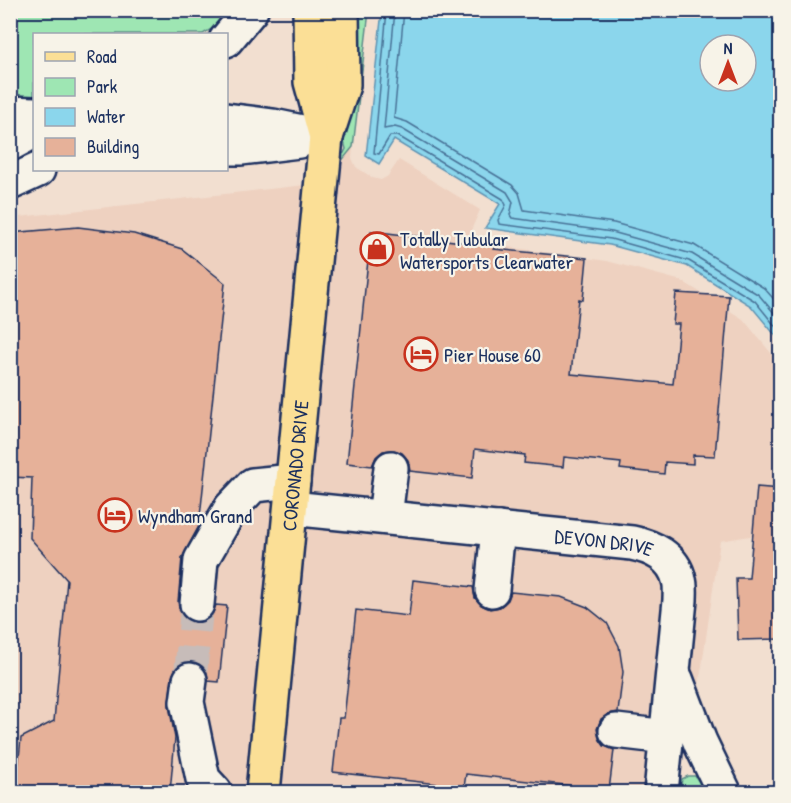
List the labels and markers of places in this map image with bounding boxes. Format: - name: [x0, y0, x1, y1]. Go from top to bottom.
- place label: Totally Tubular Watersports Clearwater: [400, 225, 574, 275]
- shop icon: Totally Tubular Watersports Clearwater: [359, 231, 395, 267]
- hotel icon: Pier House 60: [403, 336, 439, 372]
- place label: Pier House 60: [444, 341, 541, 368]
- hotel icon: Wyndham Grand: [97, 497, 133, 533]
- place label: Wyndham Grand: [138, 502, 252, 529]

